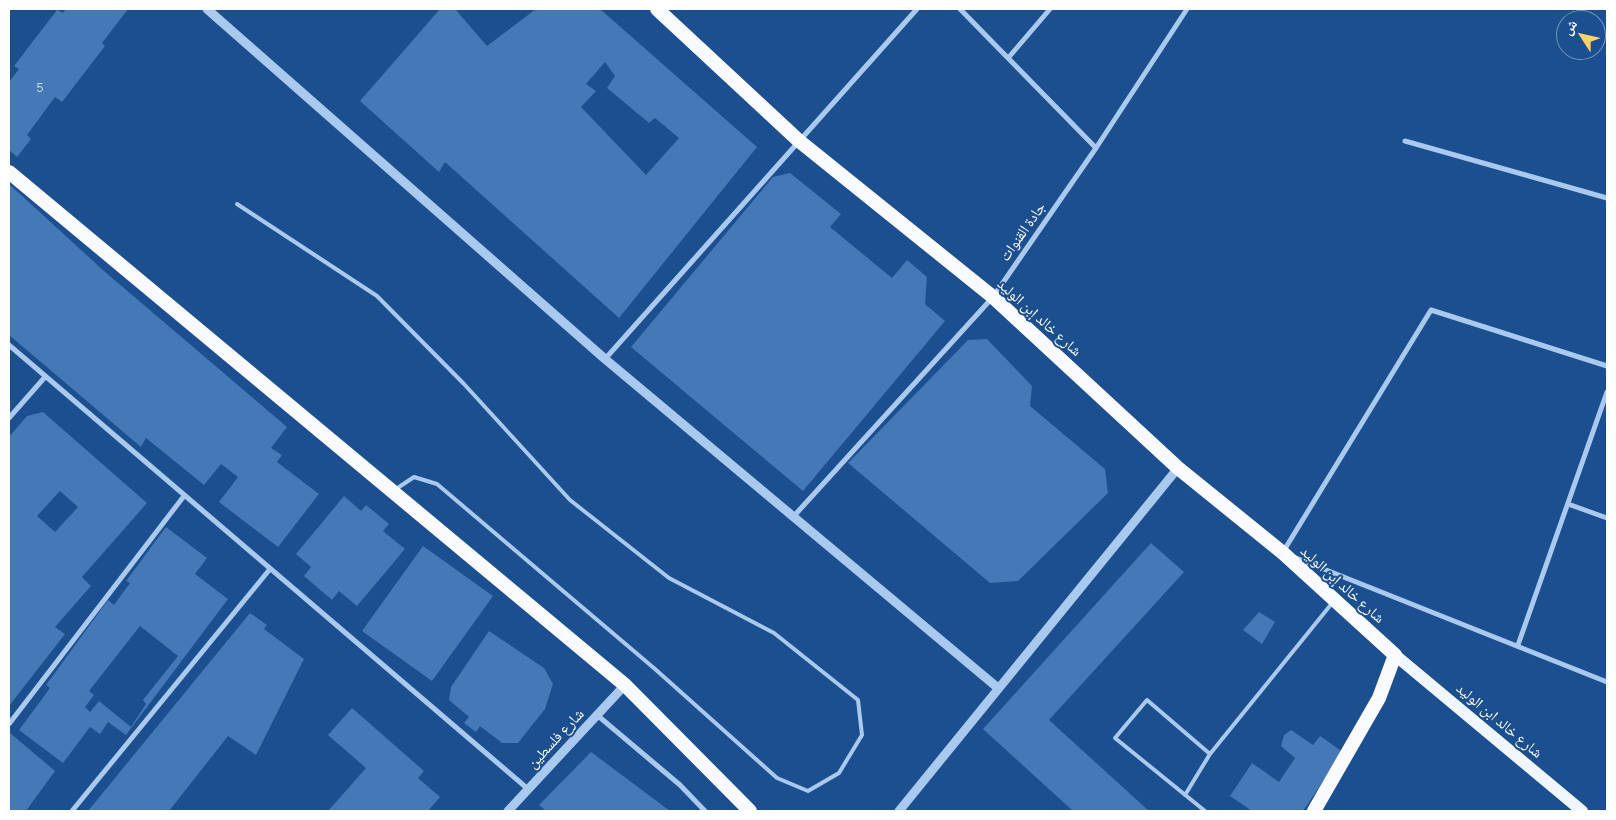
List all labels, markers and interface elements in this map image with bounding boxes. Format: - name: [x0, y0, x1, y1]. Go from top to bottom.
- north arrow: [1556, 10, 1606, 60]
- text: ش: [1557, 15, 1581, 38]
- house number: 5: [37, 82, 43, 96]
- street label: جادة القنوات: [996, 199, 1050, 265]
- street label: شارع خالد إبن الوليد: [993, 275, 1085, 361]
- street label: شارع خالد إبن الوليد: [1296, 542, 1388, 628]
- street label: شارع خالد ابن الوليد: [1452, 680, 1546, 762]
- street label: شارع فلسطين: [524, 705, 588, 773]

